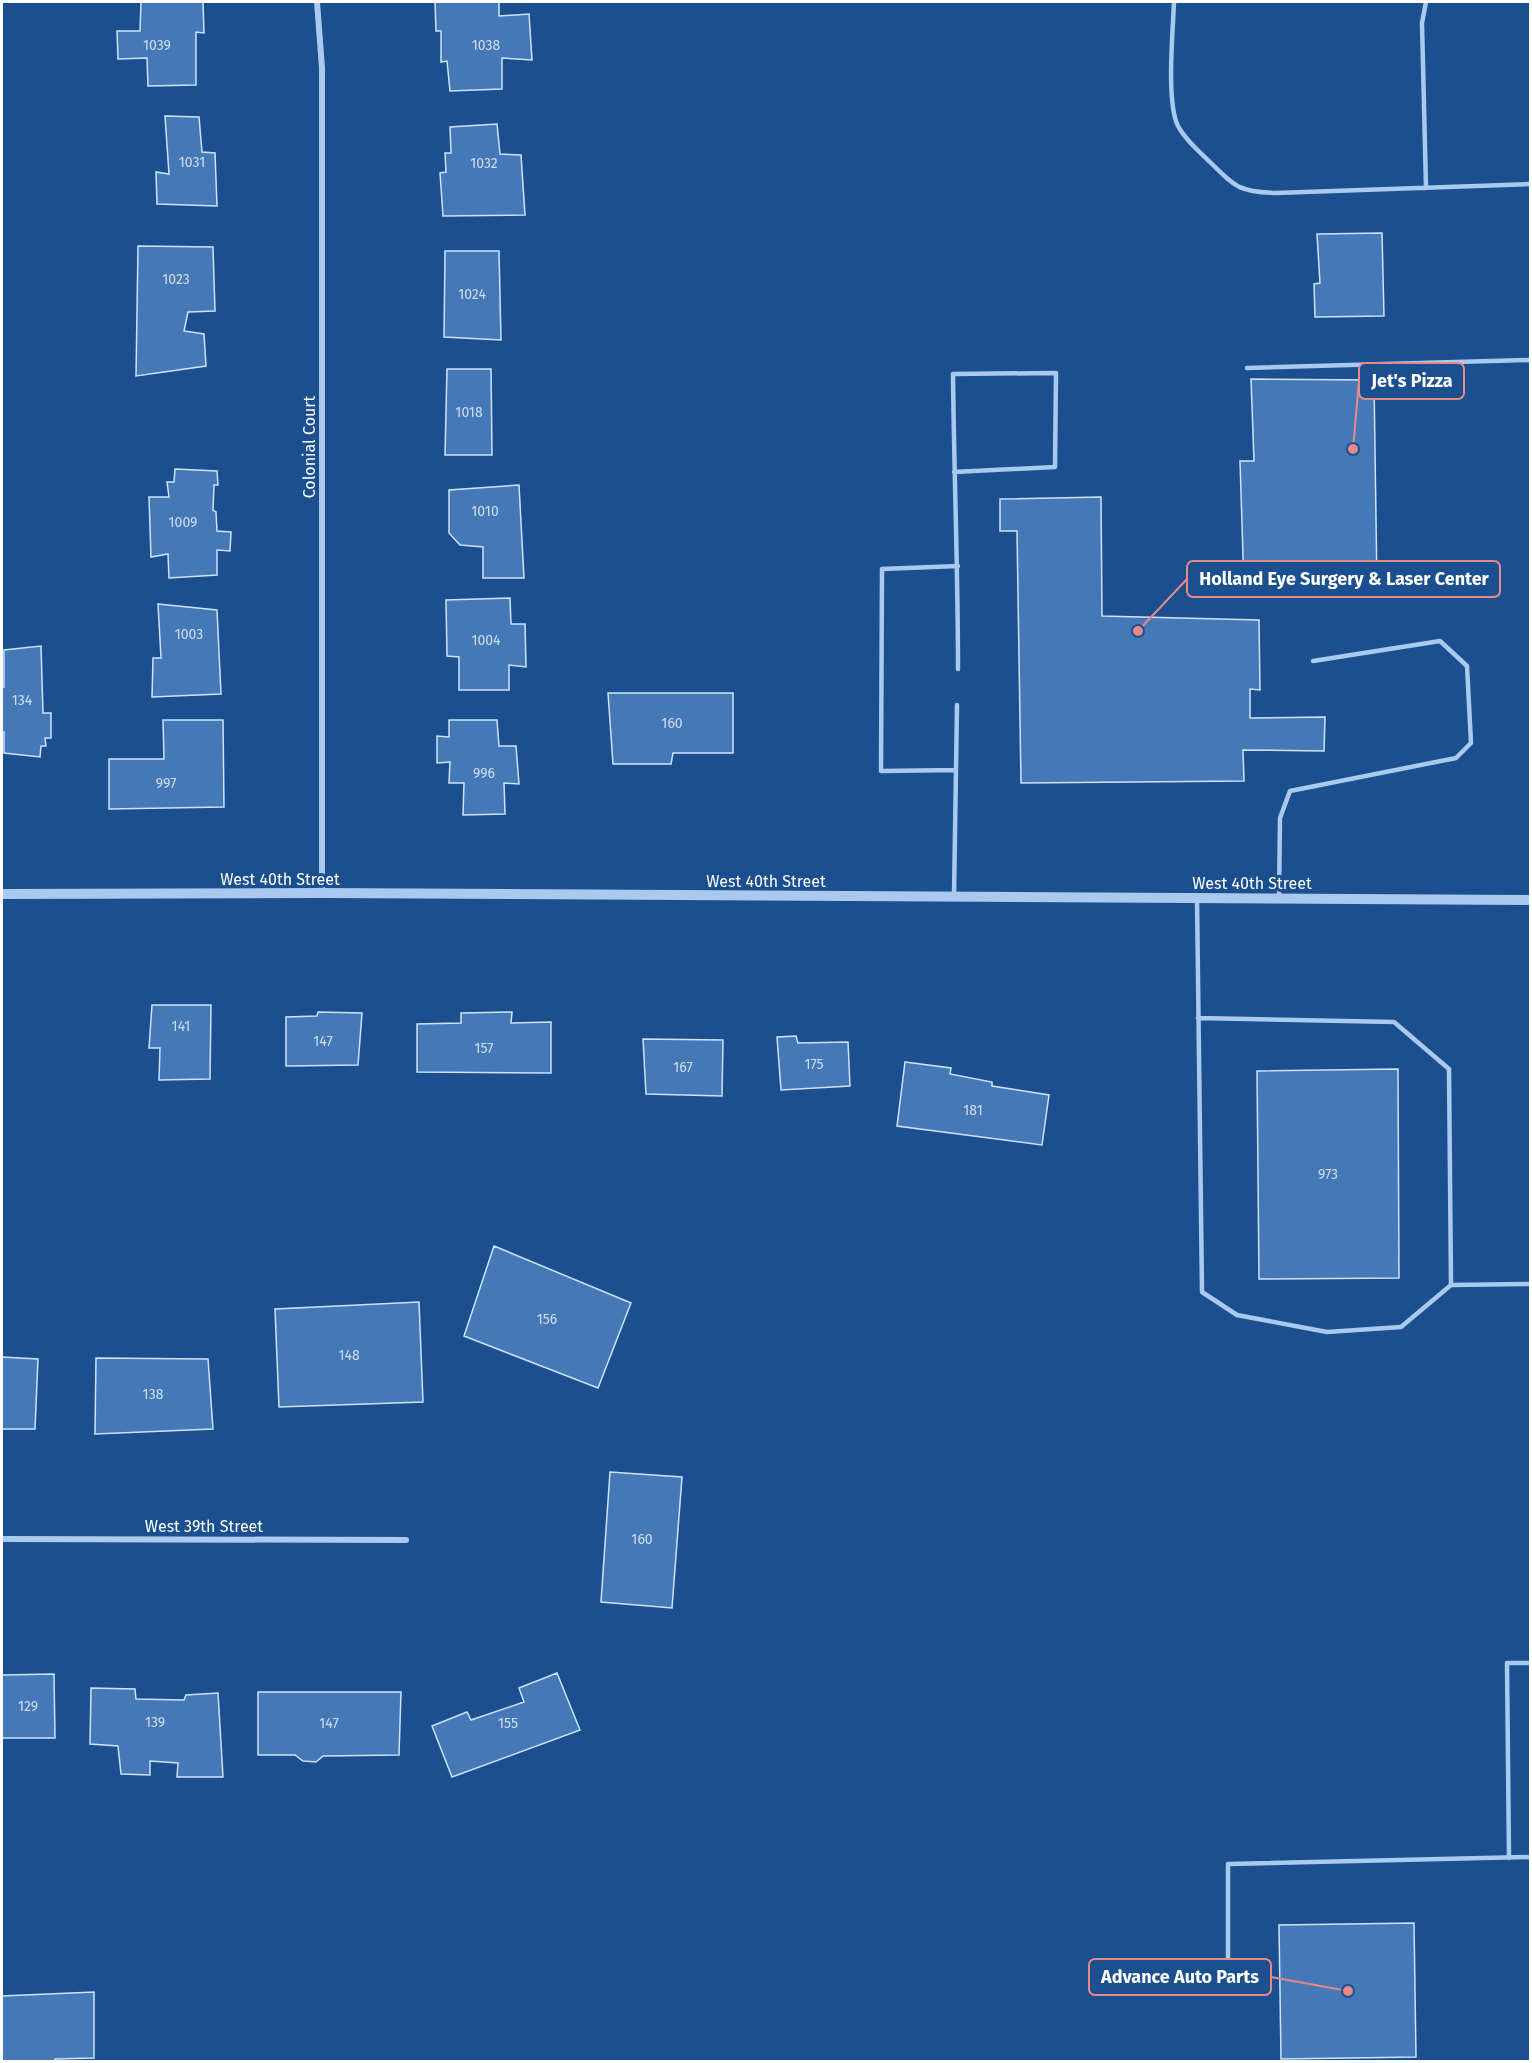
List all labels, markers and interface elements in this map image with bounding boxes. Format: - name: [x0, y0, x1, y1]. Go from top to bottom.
- house number: 1039: [143, 37, 171, 54]
- house number: 1038: [472, 37, 501, 54]
- house number: 1031: [179, 154, 205, 171]
- house number: 1032: [470, 155, 498, 172]
- house number: 1023: [162, 271, 190, 288]
- house number: 1024: [458, 286, 486, 303]
- callout: Jet's Pizza: [1359, 363, 1464, 399]
- text: Jet's Pizza: [1370, 370, 1453, 392]
- street label: Colonial Court: [300, 396, 319, 498]
- house number: 1018: [455, 404, 483, 421]
- house number: 1010: [471, 503, 499, 520]
- house number: 1009: [169, 514, 197, 531]
- callout: Holland Eye Surgery & Laser Center: [1187, 561, 1500, 597]
- text: Holland Eye Surgery & Laser Center: [1199, 568, 1490, 590]
- house number: 1003: [175, 626, 203, 643]
- house number: 1004: [471, 632, 501, 649]
- house number: 134: [12, 692, 33, 709]
- house number: 160: [661, 715, 683, 732]
- house number: 996: [473, 765, 495, 782]
- house number: 997: [156, 775, 176, 792]
- street label: West 40th Street: [220, 870, 340, 889]
- street label: West 40th Street: [706, 872, 826, 891]
- street label: West 40th Street: [1192, 874, 1312, 893]
- house number: 141: [172, 1018, 190, 1035]
- house number: 147: [313, 1033, 333, 1050]
- house number: 157: [475, 1040, 493, 1057]
- house number: 175: [804, 1056, 824, 1073]
- house number: 167: [673, 1059, 693, 1076]
- house number: 181: [963, 1102, 983, 1119]
- house number: 973: [1318, 1166, 1338, 1183]
- house number: 156: [537, 1311, 557, 1328]
- house number: 148: [338, 1347, 360, 1364]
- house number: 138: [143, 1386, 164, 1403]
- street label: West 39th Street: [145, 1517, 263, 1536]
- house number: 160: [631, 1531, 653, 1548]
- house number: 129: [18, 1698, 38, 1715]
- house number: 139: [145, 1714, 165, 1731]
- house number: 147: [319, 1715, 339, 1732]
- house number: 155: [498, 1715, 518, 1732]
- callout: Advance Auto Parts: [1089, 1959, 1271, 1995]
- text: Advance Auto Parts: [1100, 1966, 1259, 1988]

